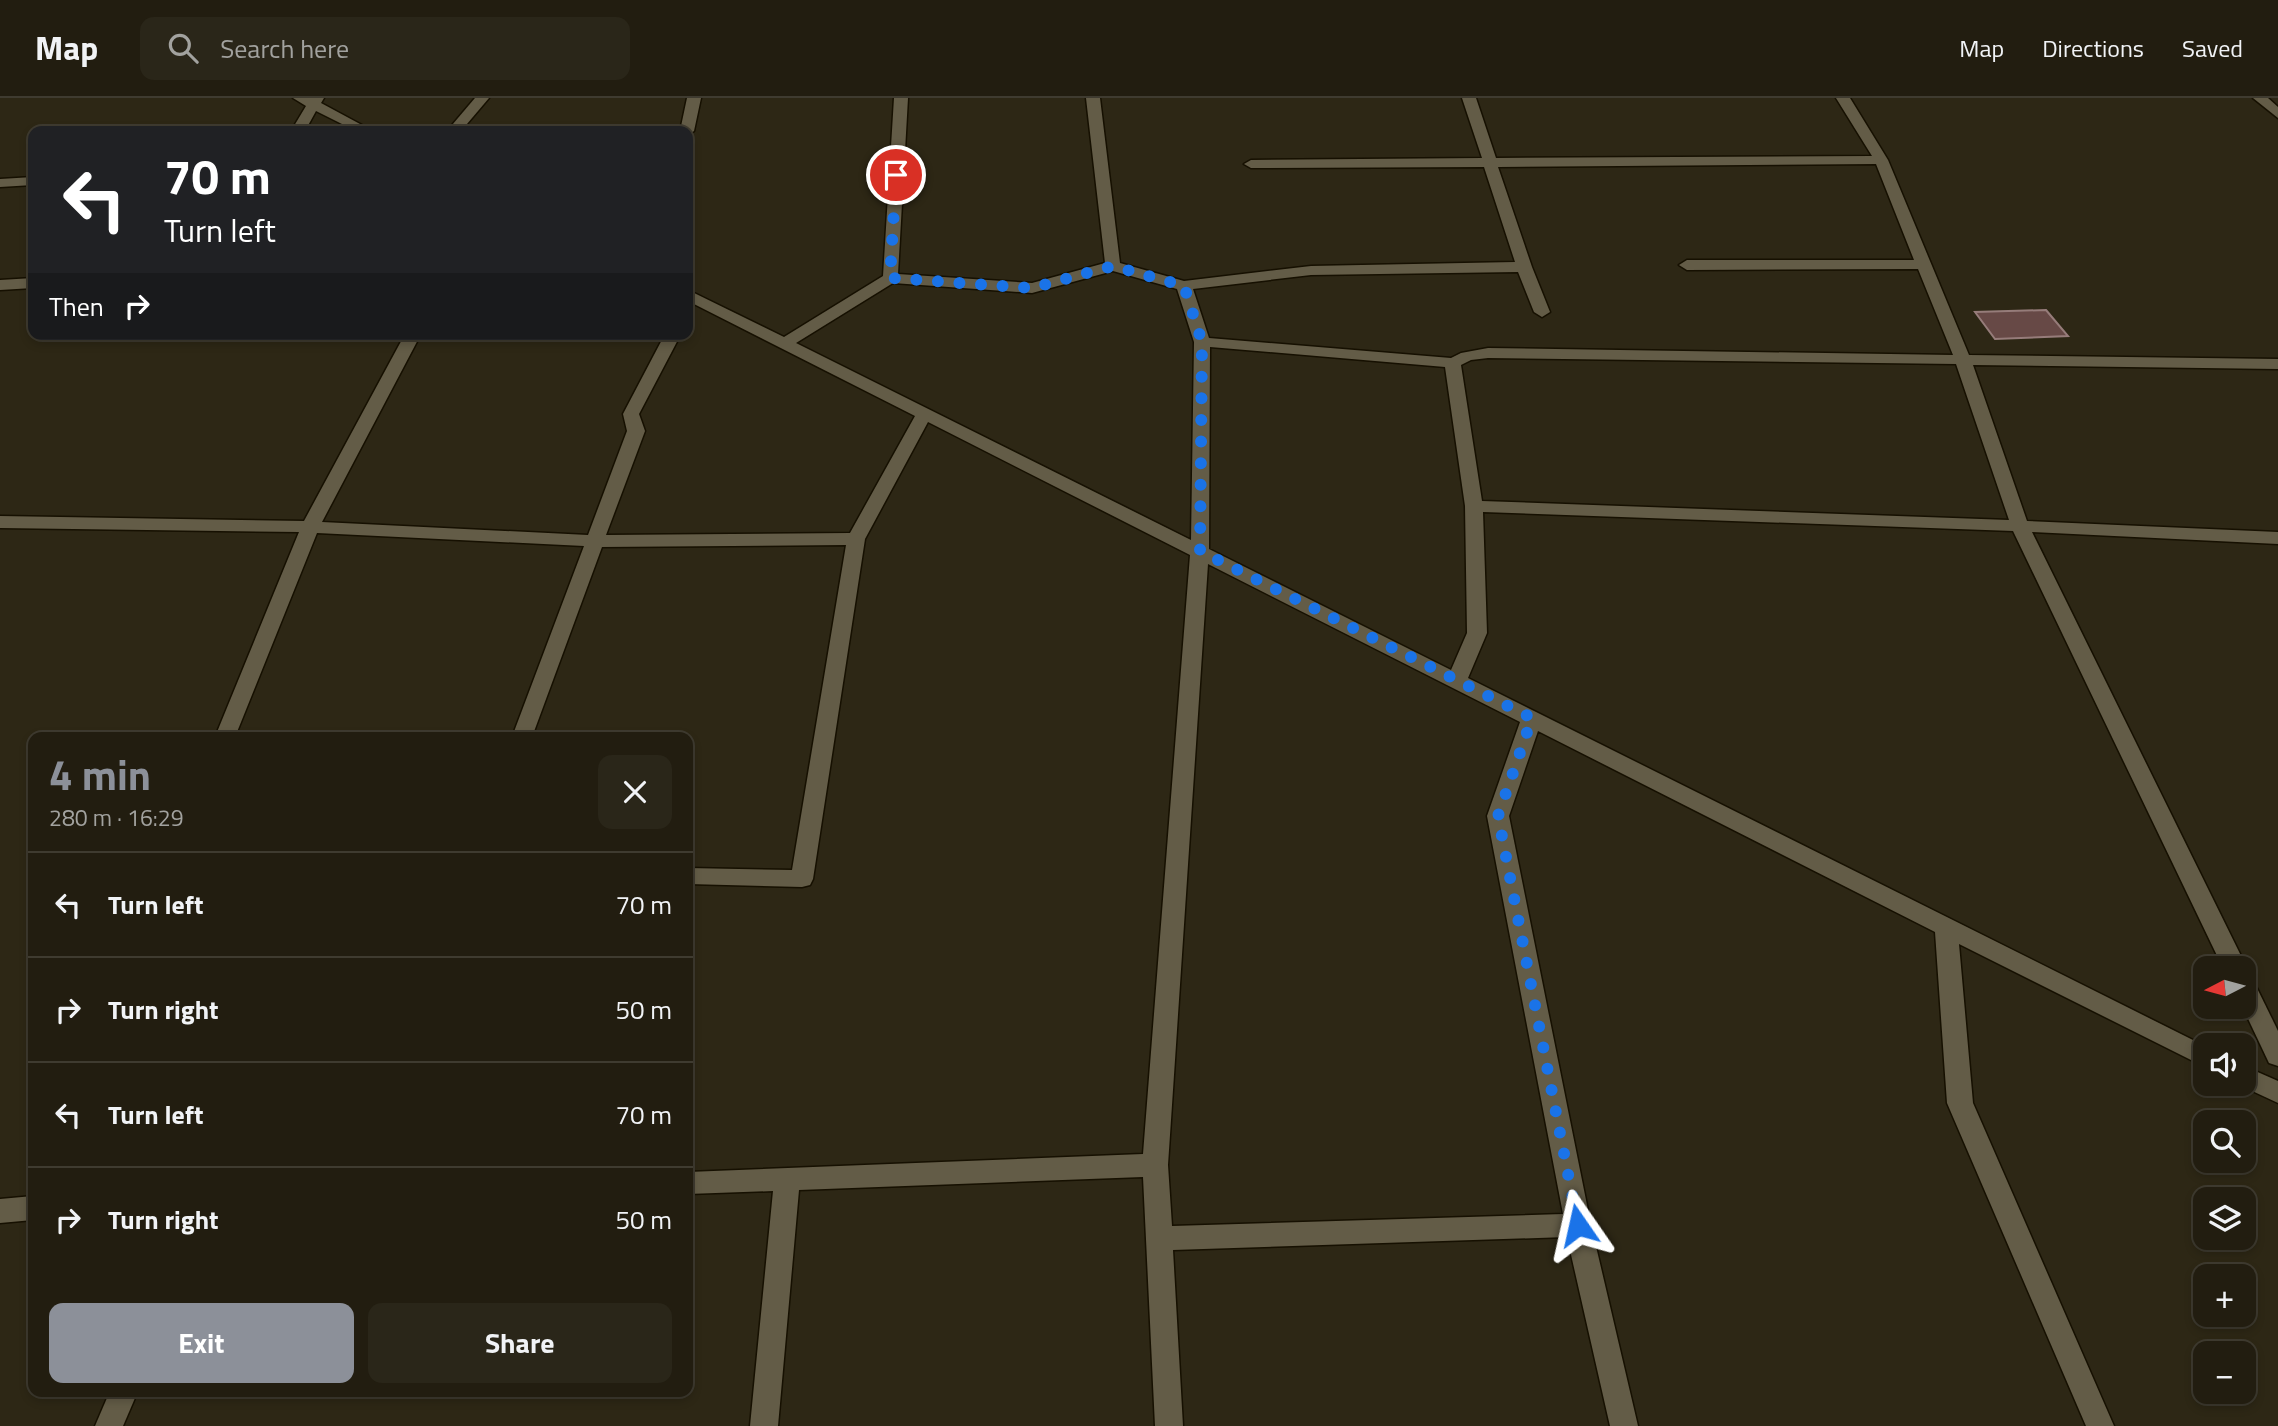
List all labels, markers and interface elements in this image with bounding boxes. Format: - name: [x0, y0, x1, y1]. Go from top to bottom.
- search box: [140, 17, 630, 80]
- text: Map: [35, 23, 98, 73]
- icon: search: [164, 29, 202, 67]
- text: Search here: [220, 29, 349, 68]
- text: Map: [1959, 30, 2004, 66]
- text: Directions: [2042, 30, 2144, 66]
- text: Saved: [2182, 30, 2243, 66]
- text: 70 m: [164, 138, 271, 213]
- pin: [866, 145, 926, 205]
- icon: left: [49, 154, 140, 245]
- icon: arrive: [877, 156, 915, 194]
- text: Turn left: [164, 206, 276, 254]
- text: Then: [49, 287, 104, 326]
- icon: right: [118, 287, 156, 325]
- text: 4 min: [49, 742, 151, 806]
- button: close: [598, 755, 672, 829]
- text: 280 m · 16:29: [49, 800, 184, 835]
- text: Turn left: [108, 885, 203, 924]
- text: 70 m: [615, 885, 672, 924]
- icon: left: [49, 886, 87, 924]
- north arrow: [2193, 956, 2256, 1018]
- map controls: [2193, 956, 2256, 1404]
- text: Turn right: [108, 990, 219, 1029]
- text: 50 m: [615, 990, 672, 1029]
- icon: right: [49, 991, 87, 1029]
- button: sound: [2193, 1033, 2256, 1096]
- text: Turn left: [108, 1095, 203, 1134]
- text: 70 m: [615, 1095, 672, 1134]
- icon: left: [49, 1096, 87, 1134]
- button: search: [2193, 1110, 2256, 1173]
- button: layers: [2193, 1187, 2256, 1250]
- position arrow: [1541, 1188, 1615, 1262]
- text: Turn right: [108, 1200, 219, 1239]
- text: 50 m: [615, 1200, 672, 1239]
- icon: right: [49, 1201, 87, 1239]
- button: +: [2193, 1264, 2256, 1327]
- button: Exit: [49, 1303, 354, 1383]
- button: Share: [368, 1303, 672, 1383]
- button: −: [2193, 1341, 2256, 1404]

